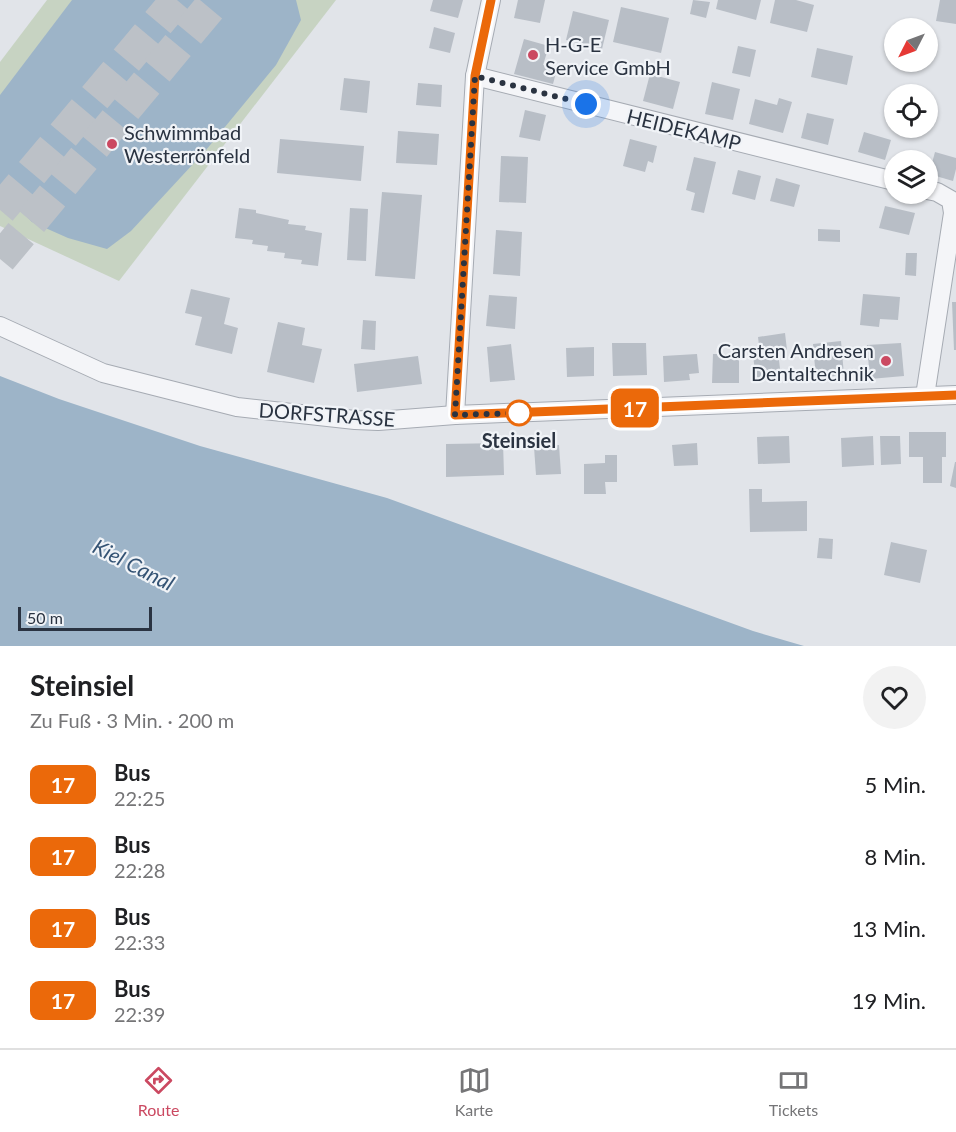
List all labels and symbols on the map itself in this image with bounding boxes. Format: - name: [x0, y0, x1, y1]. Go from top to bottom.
- north arrow: [884, 18, 938, 72]
- place label: H-G-E Service GmbH: [545, 32, 671, 79]
- marker: H-G-E Service GmbH: [526, 48, 540, 62]
- your location: [571, 89, 601, 119]
- street label: HEIDEKAMP: [625, 103, 743, 155]
- place label: Schwimmbad Westerrönfeld: [124, 120, 250, 167]
- marker: Schwimmbad Westerrönfeld: [105, 137, 119, 151]
- place label: Carsten Andresen Dentaltechnik: [718, 338, 875, 385]
- marker: Carsten Andresen Dentaltechnik: [879, 354, 893, 368]
- line badge: 17: [608, 388, 662, 428]
- street label: DORFSTRASSE: [258, 397, 396, 431]
- marker: Steinsiel: [506, 400, 532, 426]
- place label: Steinsiel: [482, 428, 556, 452]
- water label: Kiel Canal: [89, 533, 179, 595]
- scale bar: [18, 604, 152, 632]

